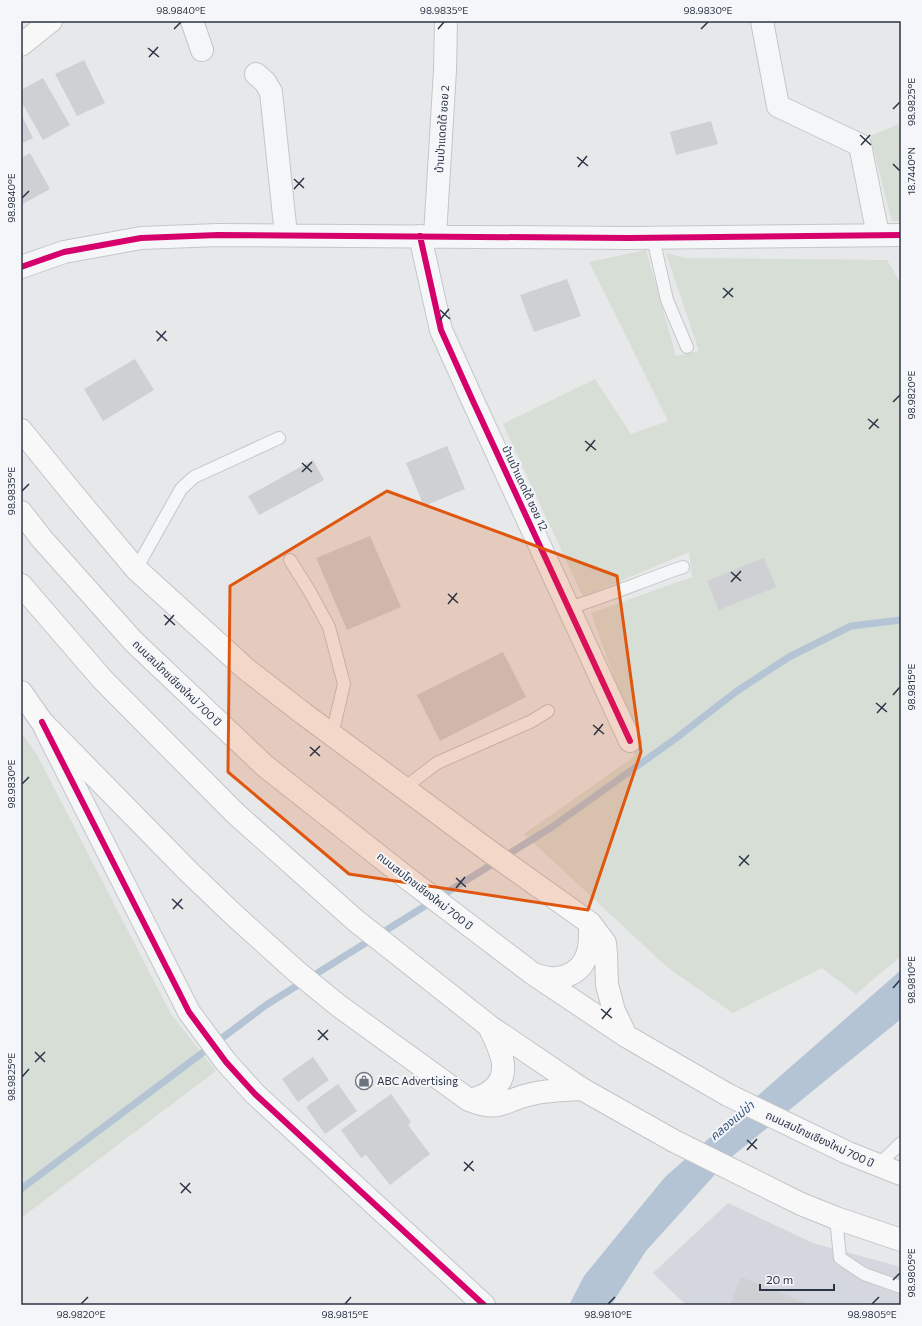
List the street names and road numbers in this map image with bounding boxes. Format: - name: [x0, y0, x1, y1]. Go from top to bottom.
- street label: บ้านป่าแดดใต้ ซอย 2: [432, 85, 451, 173]
- street label: บ้านป่าแดดใต้ ซอย 12: [500, 443, 551, 533]
- street label: ถนนสมโภชเชียงใหม่ 700 ปี: [130, 637, 224, 728]
- street label: ถนนสมโภชเชียงใหม่ 700 ปี: [375, 849, 476, 932]
- street label: ถนนสมโภชเชียงใหม่ 700 ปี: [764, 1108, 877, 1169]

